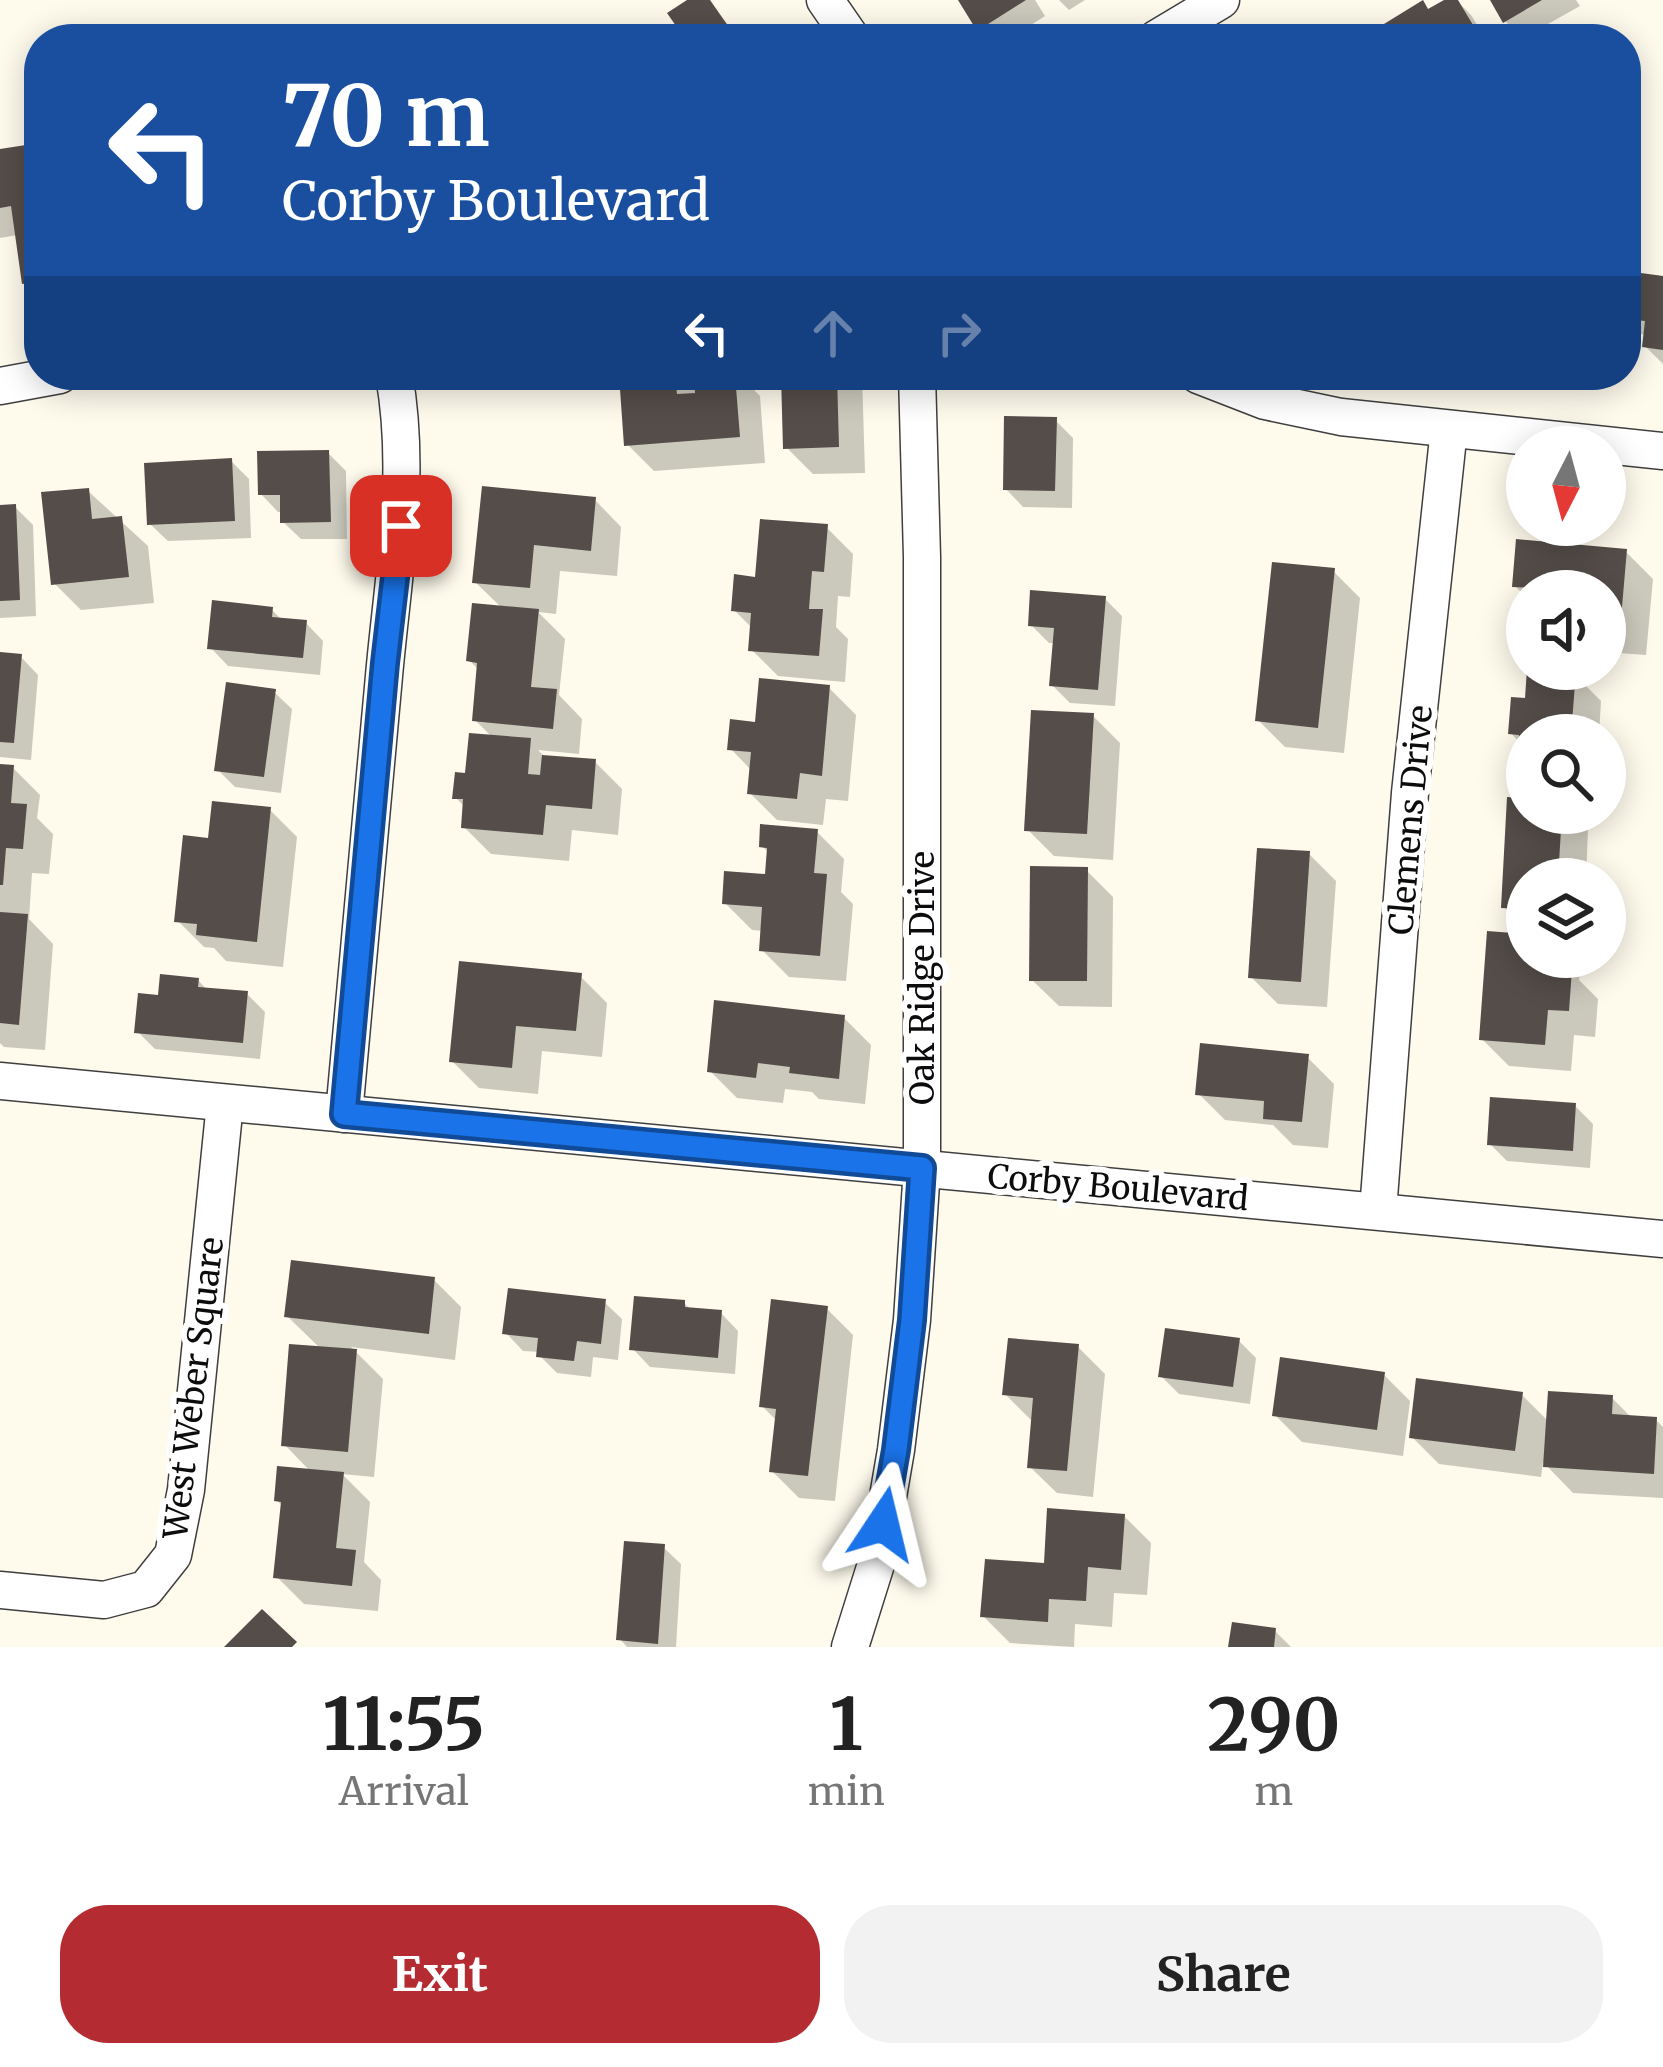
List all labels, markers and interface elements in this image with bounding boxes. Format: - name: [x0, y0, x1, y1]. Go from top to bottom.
- text: 70 m: [282, 63, 490, 169]
- icon: left: [84, 72, 240, 228]
- text: Corby Boulevard: [282, 167, 710, 235]
- icon: left: [674, 300, 740, 366]
- icon: ahead: [800, 300, 866, 366]
- icon: right: [926, 300, 992, 366]
- north arrow: [1506, 426, 1626, 546]
- map controls: [1506, 426, 1626, 978]
- pin: [350, 475, 452, 577]
- icon: arrive: [368, 493, 434, 559]
- button: sound: [1506, 570, 1626, 690]
- street label: Clemens Drive: [1380, 703, 1441, 937]
- button: search: [1506, 714, 1626, 834]
- street label: Oak Ridge Drive: [902, 851, 943, 1105]
- button: layers: [1506, 858, 1626, 978]
- street label: Corby Boulevard: [986, 1156, 1250, 1219]
- street label: West Weber Square: [154, 1235, 232, 1542]
- position arrow: [820, 1461, 946, 1587]
- text: 11:55: [323, 1679, 485, 1770]
- text: 1: [830, 1679, 863, 1770]
- text: 290: [1207, 1679, 1340, 1770]
- text: Arrival: [339, 1767, 469, 1816]
- text: min: [808, 1767, 885, 1816]
- text: m: [1255, 1767, 1293, 1816]
- button: Exit: [60, 1905, 820, 2043]
- button: Share: [844, 1905, 1603, 2043]

